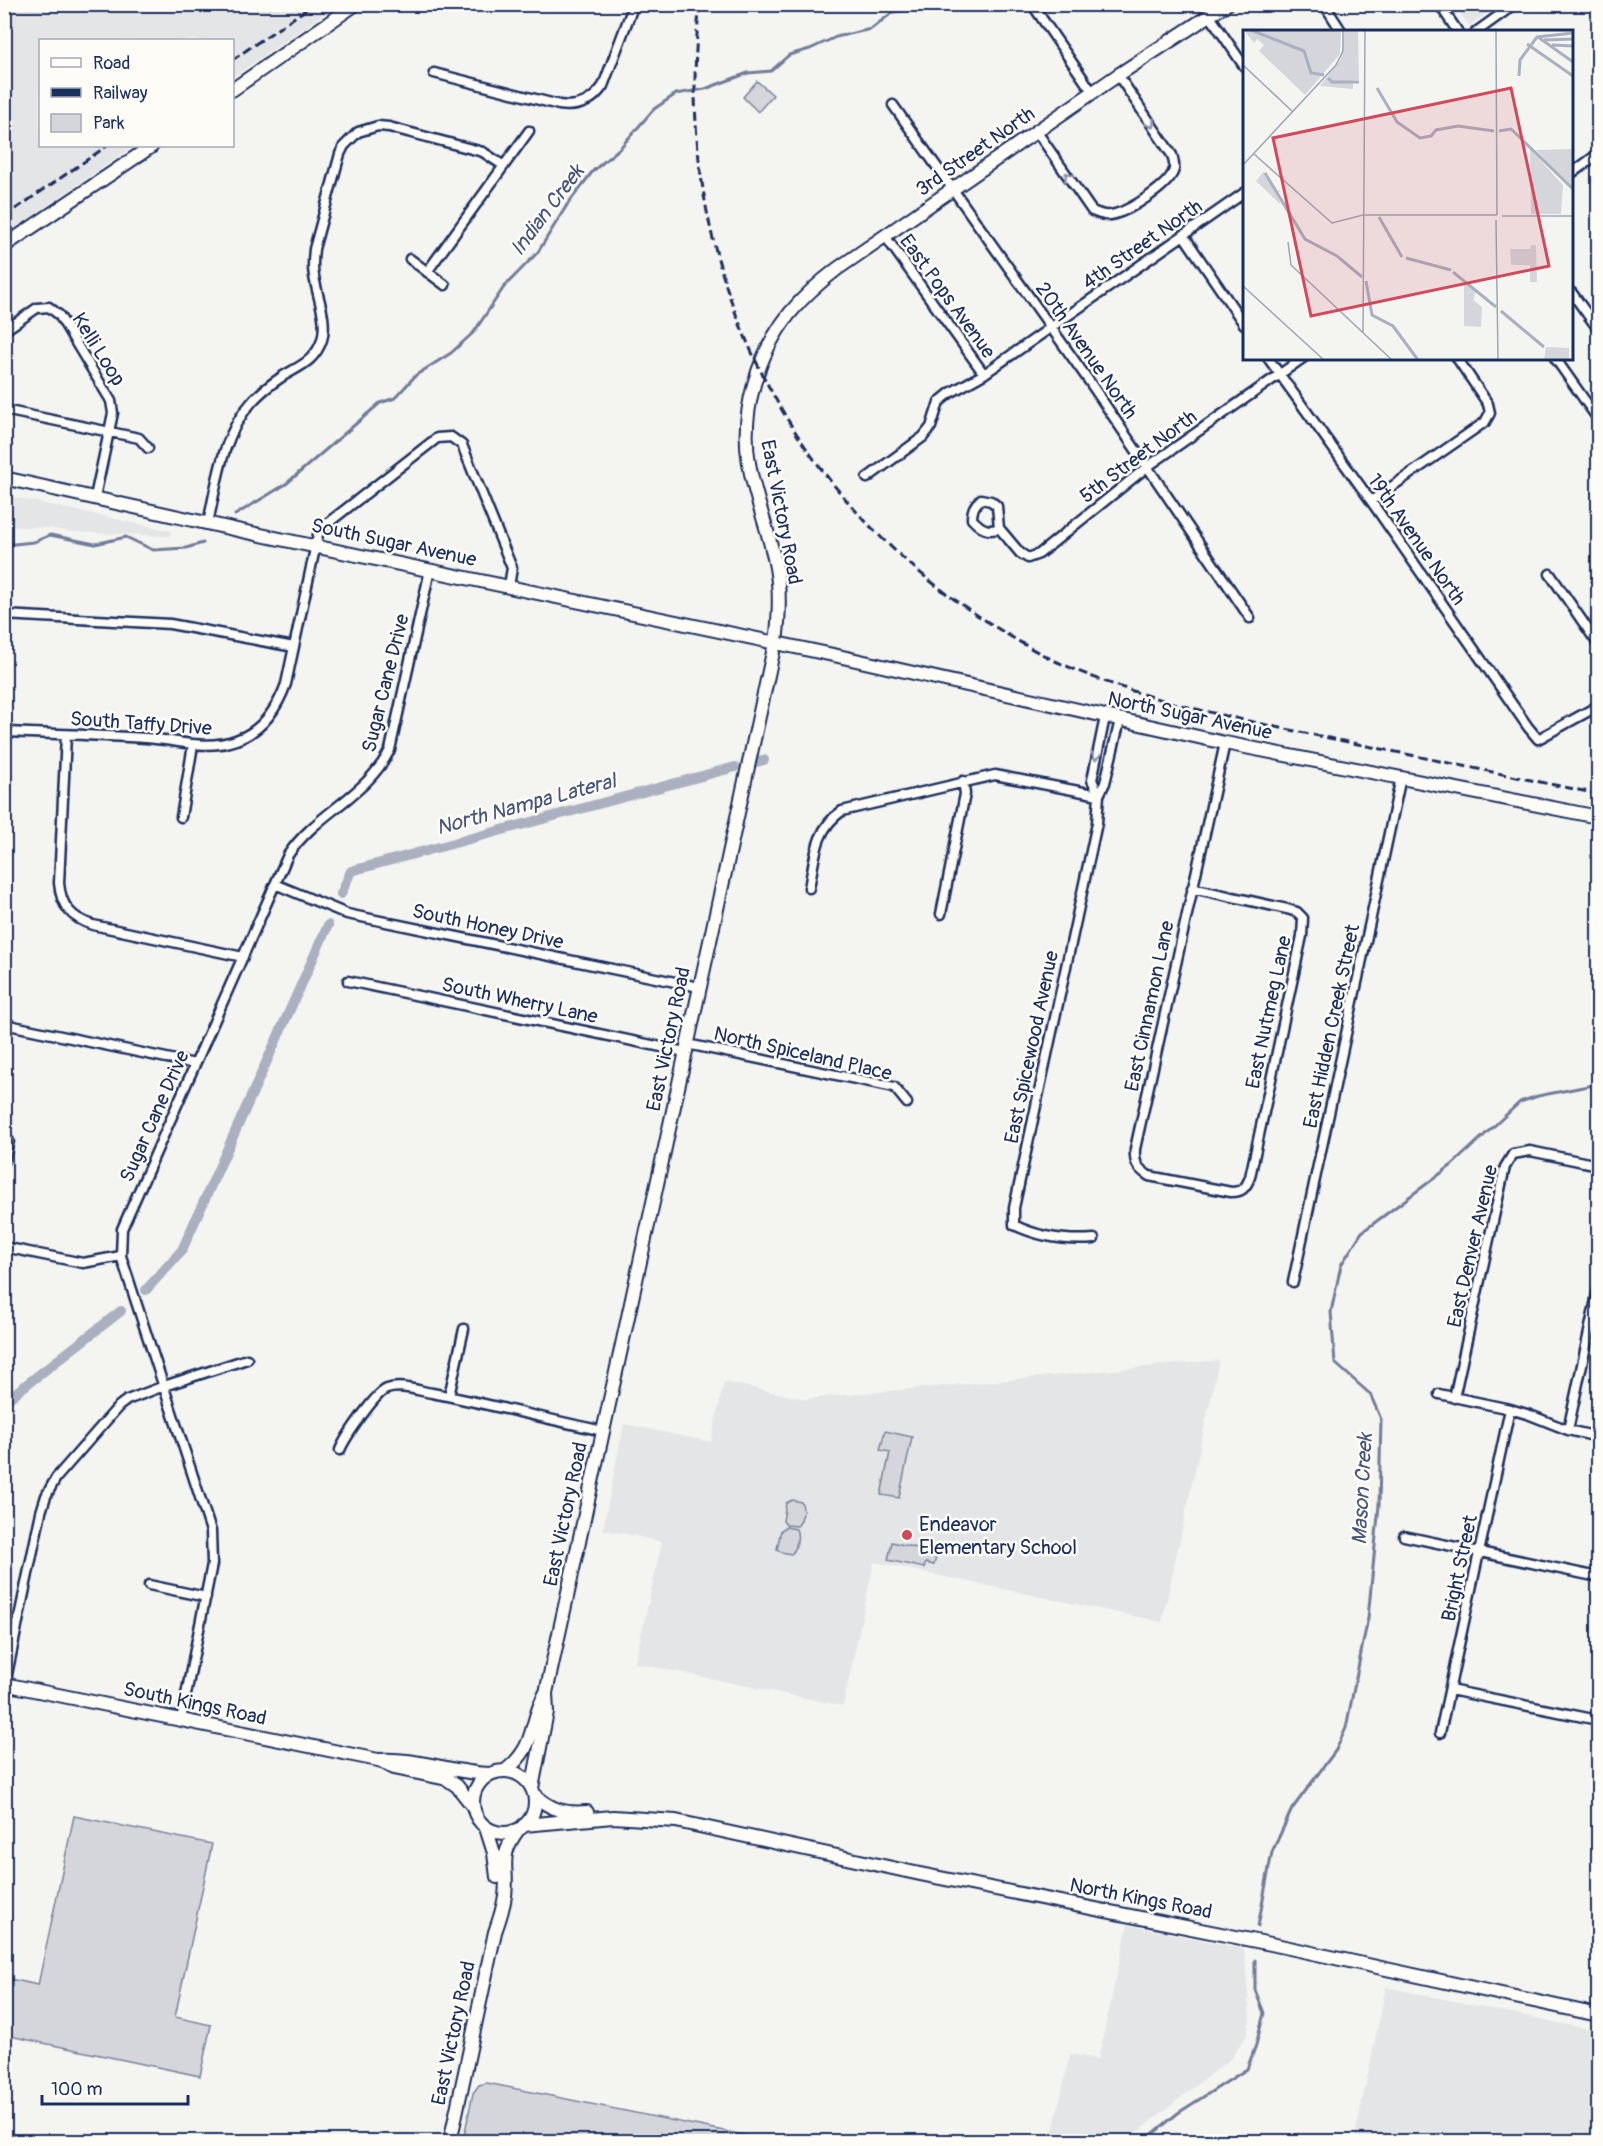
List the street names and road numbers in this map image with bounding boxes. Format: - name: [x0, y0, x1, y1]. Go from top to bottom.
- street label: 3rd Street North: [911, 101, 1040, 202]
- street label: 4th Street North: [1077, 194, 1207, 295]
- street label: East Pops Avenue: [894, 229, 1001, 363]
- street label: 20th Avenue North: [1030, 277, 1143, 424]
- street label: Kelli Loop: [66, 308, 131, 391]
- street label: 5th Street North: [1075, 404, 1202, 509]
- street label: East Victory Road: [755, 438, 808, 587]
- street label: 19th Avenue North: [1362, 469, 1471, 610]
- street label: South Sugar Avenue: [309, 513, 479, 572]
- street label: Sugar Cane Drive: [356, 611, 415, 755]
- street label: North Sugar Avenue: [1106, 686, 1274, 745]
- street label: South Taffy Drive: [69, 706, 213, 741]
- street label: South Honey Drive: [410, 898, 566, 955]
- street label: East Cinnamon Lane: [1119, 918, 1180, 1094]
- street label: East Hidden Creek Street: [1298, 921, 1366, 1130]
- street label: East Nutmeg Lane: [1240, 933, 1297, 1091]
- street label: East Spicewood Avenue: [999, 948, 1064, 1146]
- street label: East Victory Road: [641, 965, 696, 1114]
- street label: South Wherry Lane: [440, 972, 600, 1029]
- street label: North Spiceland Place: [711, 1021, 894, 1086]
- street label: Sugar Cane Drive: [114, 1046, 195, 1186]
- street label: East Denver Avenue: [1442, 1162, 1503, 1330]
- street label: East Victory Road: [538, 1440, 593, 1589]
- street label: Bright Street: [1436, 1512, 1483, 1624]
- street label: South Kings Road: [121, 1676, 269, 1731]
- street label: North Kings Road: [1068, 1872, 1214, 1925]
- street label: East Victory Road: [426, 1959, 481, 2108]

